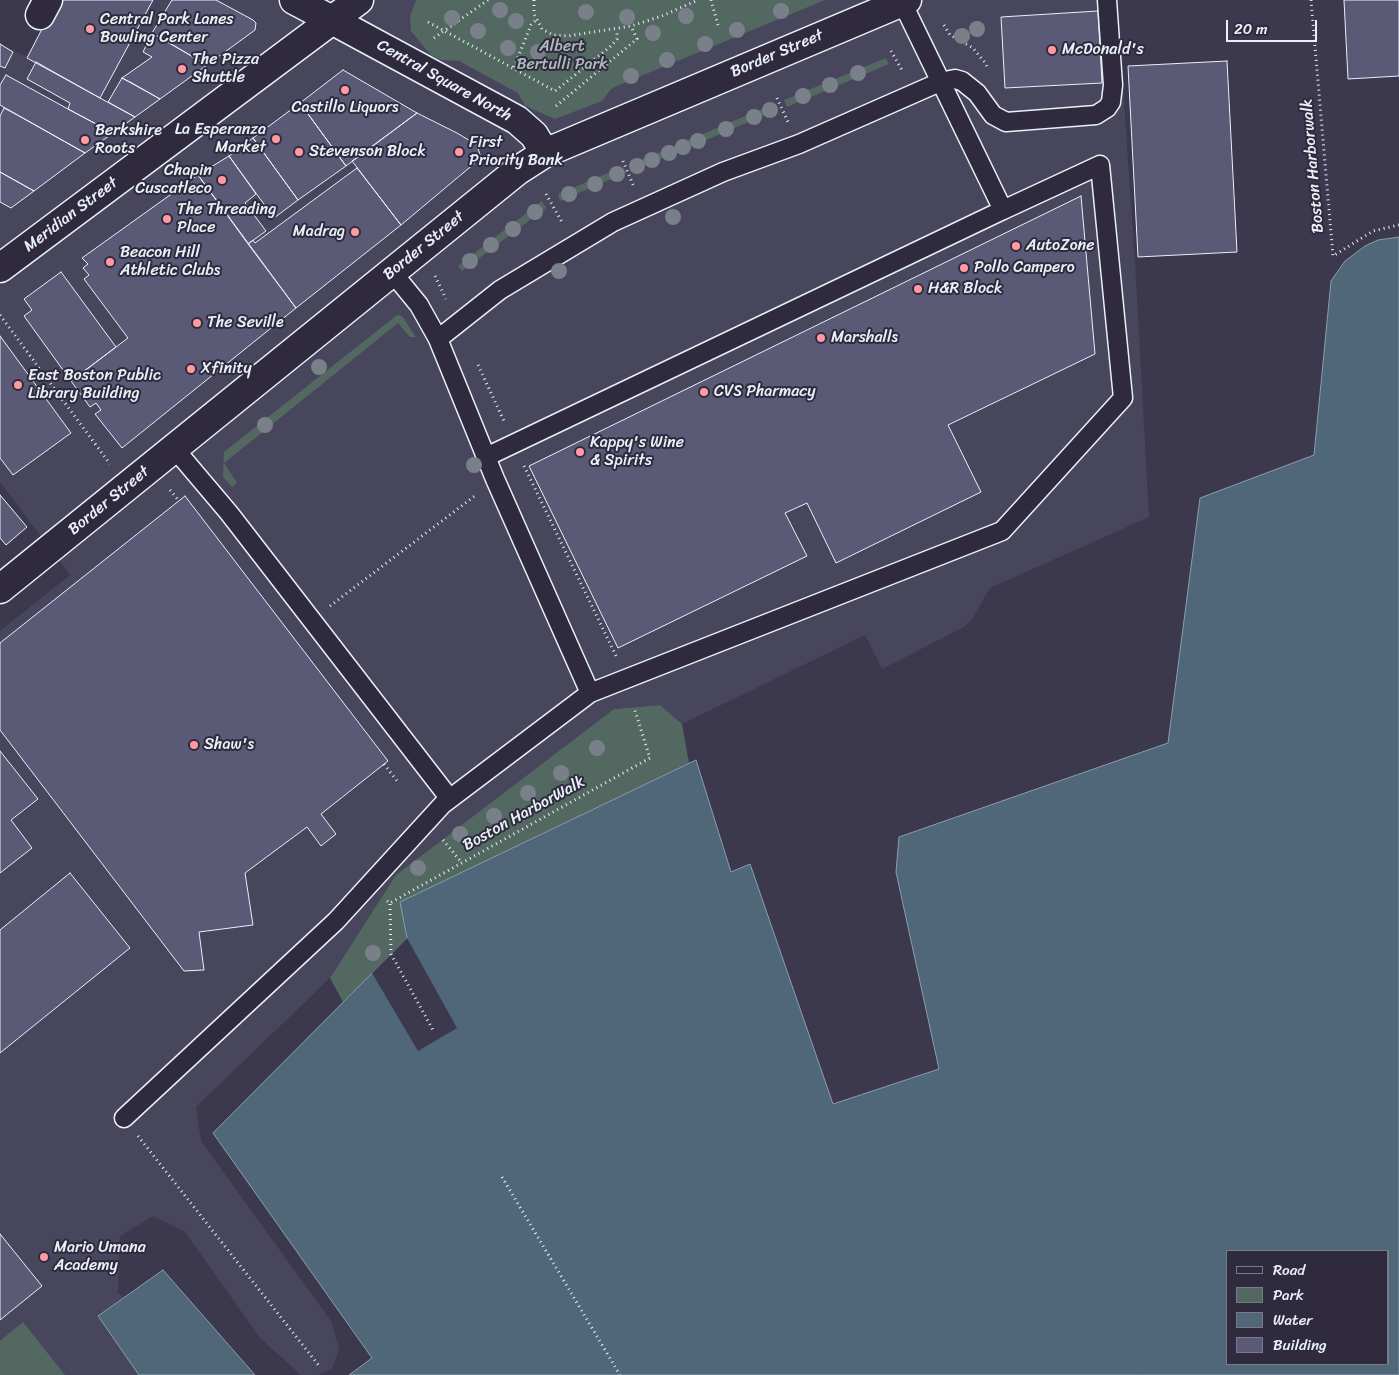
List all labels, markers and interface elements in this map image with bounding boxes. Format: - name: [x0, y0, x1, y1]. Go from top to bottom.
- place label: Central Park Lanes Bowling Center: [100, 10, 234, 48]
- scale bar: [1229, 10, 1320, 42]
- text: 20 m: [1234, 16, 1268, 42]
- marker: Central Park Lanes Bowling Center: [84, 23, 96, 35]
- street label: Border Street: [728, 26, 826, 82]
- street label: Central Square North: [373, 36, 515, 126]
- park label: Albert Bertulli Park: [517, 37, 607, 75]
- place label: McDonald's: [1062, 40, 1144, 60]
- marker: McDonald's: [1046, 44, 1058, 56]
- place label: The Pizza Shuttle: [192, 50, 259, 88]
- marker: The Pizza Shuttle: [176, 63, 188, 75]
- marker: Castillo Liquors: [339, 84, 351, 96]
- place label: Castillo Liquors: [291, 98, 399, 118]
- street label: Boston Harborwalk: [1298, 98, 1328, 234]
- place label: La Esperanza Market: [175, 120, 266, 158]
- place label: Berkshire Roots: [95, 121, 162, 159]
- marker: La Esperanza Market: [270, 133, 282, 145]
- place label: First Priority Bank: [469, 133, 563, 171]
- marker: Berkshire Roots: [79, 134, 91, 146]
- place label: Stevenson Block: [309, 142, 426, 162]
- marker: Stevenson Block: [293, 146, 305, 158]
- marker: First Priority Bank: [453, 146, 465, 158]
- place label: Chapin Cuscatleco: [135, 161, 212, 199]
- street label: Meridian Street: [20, 173, 122, 257]
- marker: Chapin Cuscatleco: [216, 174, 228, 186]
- place label: The Threading Place: [177, 200, 276, 238]
- street label: Border Street: [380, 207, 468, 285]
- marker: The Threading Place: [161, 213, 173, 225]
- place label: Madrag: [293, 222, 345, 242]
- marker: Madrag: [349, 226, 361, 238]
- place label: AutoZone: [1026, 236, 1094, 256]
- marker: AutoZone: [1010, 240, 1022, 252]
- place label: Beacon Hill Athletic Clubs: [120, 243, 220, 281]
- marker: Beacon Hill Athletic Clubs: [104, 256, 116, 268]
- place label: Pollo Campero: [974, 258, 1075, 278]
- marker: Pollo Campero: [958, 262, 970, 274]
- place label: H&R Block: [928, 279, 1003, 299]
- marker: H&R Block: [912, 283, 924, 295]
- place label: The Seville: [207, 313, 284, 333]
- marker: The Seville: [191, 317, 203, 329]
- place label: Marshalls: [831, 328, 898, 348]
- marker: Marshalls: [815, 332, 827, 344]
- place label: Xfinity: [201, 359, 252, 379]
- marker: Xfinity: [185, 363, 197, 375]
- place label: East Boston Public Library Building: [28, 366, 161, 404]
- marker: East Boston Public Library Building: [12, 379, 24, 391]
- place label: CVS Pharmacy: [714, 382, 815, 402]
- marker: CVS Pharmacy: [698, 386, 710, 398]
- place label: Kappy's Wine & Spirits: [590, 433, 684, 471]
- marker: Kappy's Wine & Spirits: [574, 446, 586, 458]
- street label: Border Street: [65, 462, 153, 540]
- place label: Shaw's: [204, 735, 254, 755]
- marker: Shaw's: [188, 739, 200, 751]
- street label: Boston HarborWalk: [460, 773, 588, 855]
- place label: Mario Umana Academy: [54, 1238, 146, 1276]
- legend: [1226, 1250, 1389, 1365]
- marker: Mario Umana Academy: [38, 1251, 50, 1263]
- text: Road: [1273, 1257, 1305, 1283]
- text: Park: [1273, 1282, 1304, 1308]
- text: Water: [1273, 1307, 1313, 1333]
- text: Building: [1273, 1332, 1327, 1358]

